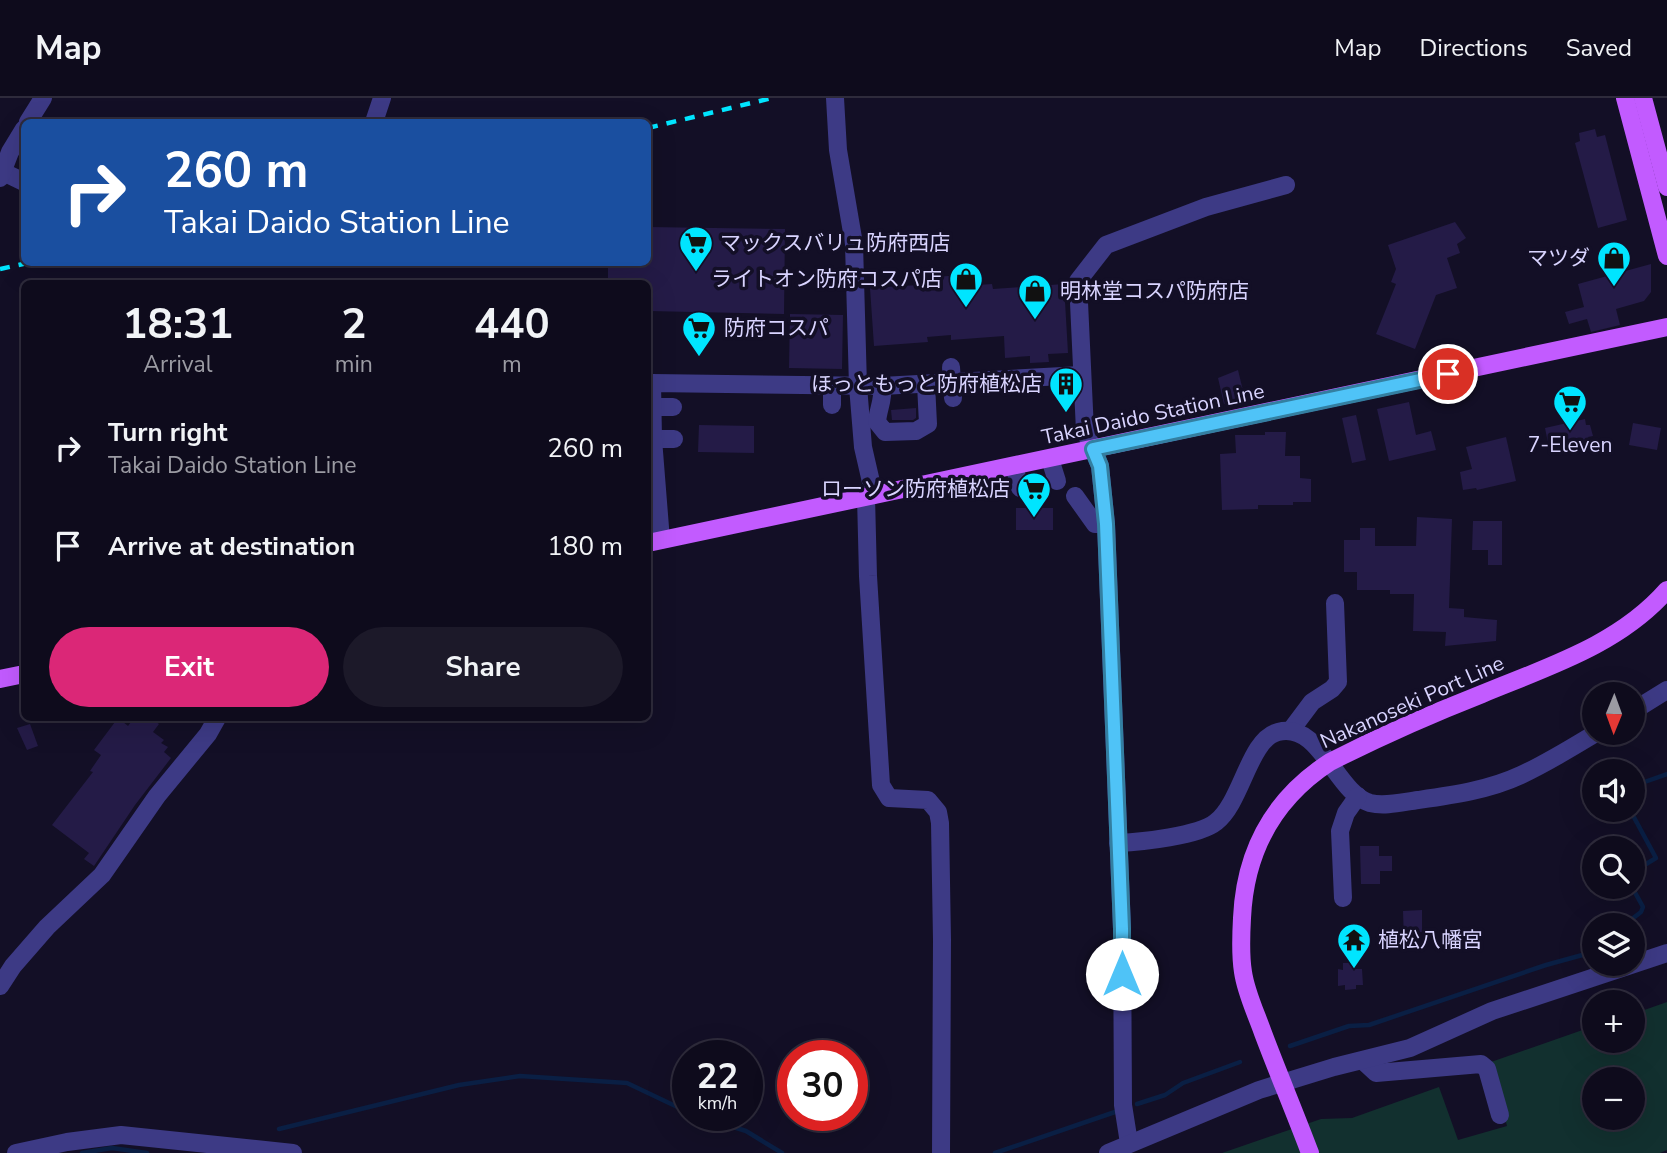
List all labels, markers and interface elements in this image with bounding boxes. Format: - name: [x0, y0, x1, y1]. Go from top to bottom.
- text: Map: [35, 26, 102, 71]
- text: Map: [1334, 32, 1381, 64]
- text: Directions: [1419, 32, 1528, 64]
- text: Saved: [1566, 32, 1632, 64]
- text: 260 m: [164, 137, 308, 204]
- icon: right: [49, 147, 140, 238]
- text: Takai Daido Station Line: [164, 201, 510, 244]
- supermarket icon: マックスバリュ防府西店: [677, 224, 715, 273]
- place label: マックスバリュ防府西店: [720, 229, 950, 257]
- shop icon: マツダ: [1595, 239, 1633, 288]
- place label: マツダ: [1527, 244, 1590, 272]
- shop icon: ライトオン防府コスパ店: [947, 260, 985, 309]
- place label: ライトオン防府コスパ店: [711, 265, 942, 293]
- shop icon: 明林堂コスパ防府店: [1016, 272, 1054, 321]
- place label: 明林堂コスパ防府店: [1060, 277, 1249, 305]
- text: 18:31: [122, 296, 233, 353]
- text: 2: [341, 296, 366, 353]
- text: 440: [474, 296, 550, 353]
- supermarket icon: 防府コスパ: [680, 309, 718, 358]
- place label: 防府コスパ: [724, 314, 829, 342]
- pin: [1418, 344, 1478, 404]
- text: Arrival: [143, 349, 212, 380]
- text: min: [335, 349, 373, 380]
- text: m: [502, 349, 522, 380]
- icon: arrive: [1429, 355, 1467, 393]
- building icon: ほっともっと防府植松店: [1047, 365, 1085, 414]
- place label: ほっともっと防府植松店: [811, 370, 1042, 398]
- street label: Takai Daido Station Line: [1039, 377, 1267, 451]
- supermarket icon: 7-Eleven: [1551, 383, 1589, 432]
- text: Turn right: [108, 415, 227, 450]
- icon: right: [49, 429, 87, 467]
- text: 260 m: [547, 431, 623, 466]
- place label: 7-Eleven: [1528, 431, 1612, 459]
- text: Takai Daido Station Line: [108, 450, 356, 481]
- supermarket icon: ローソン防府植松店: [1015, 470, 1053, 519]
- place label: ローソン防府植松店: [821, 475, 1010, 503]
- icon: arrive: [49, 527, 87, 565]
- text: Arrive at destination: [108, 529, 355, 564]
- text: 180 m: [547, 529, 623, 564]
- button: Exit: [49, 627, 329, 707]
- button: Share: [343, 627, 623, 707]
- street label: Nakanoseki Port Line: [1316, 649, 1508, 755]
- north arrow: [1582, 682, 1645, 746]
- map controls: [1582, 682, 1645, 1130]
- button: sound: [1582, 759, 1645, 822]
- button: search: [1582, 836, 1645, 899]
- button: layers: [1582, 913, 1645, 976]
- temple icon: 植松八幡宮: [1335, 921, 1373, 970]
- place label: 植松八幡宮: [1378, 926, 1483, 954]
- position arrow: [1085, 937, 1159, 1011]
- button: +: [1582, 990, 1645, 1053]
- speed limit sign: 30: [777, 1040, 868, 1131]
- text: 22: [696, 1053, 739, 1100]
- button: −: [1582, 1067, 1645, 1130]
- text: km/h: [698, 1091, 737, 1115]

